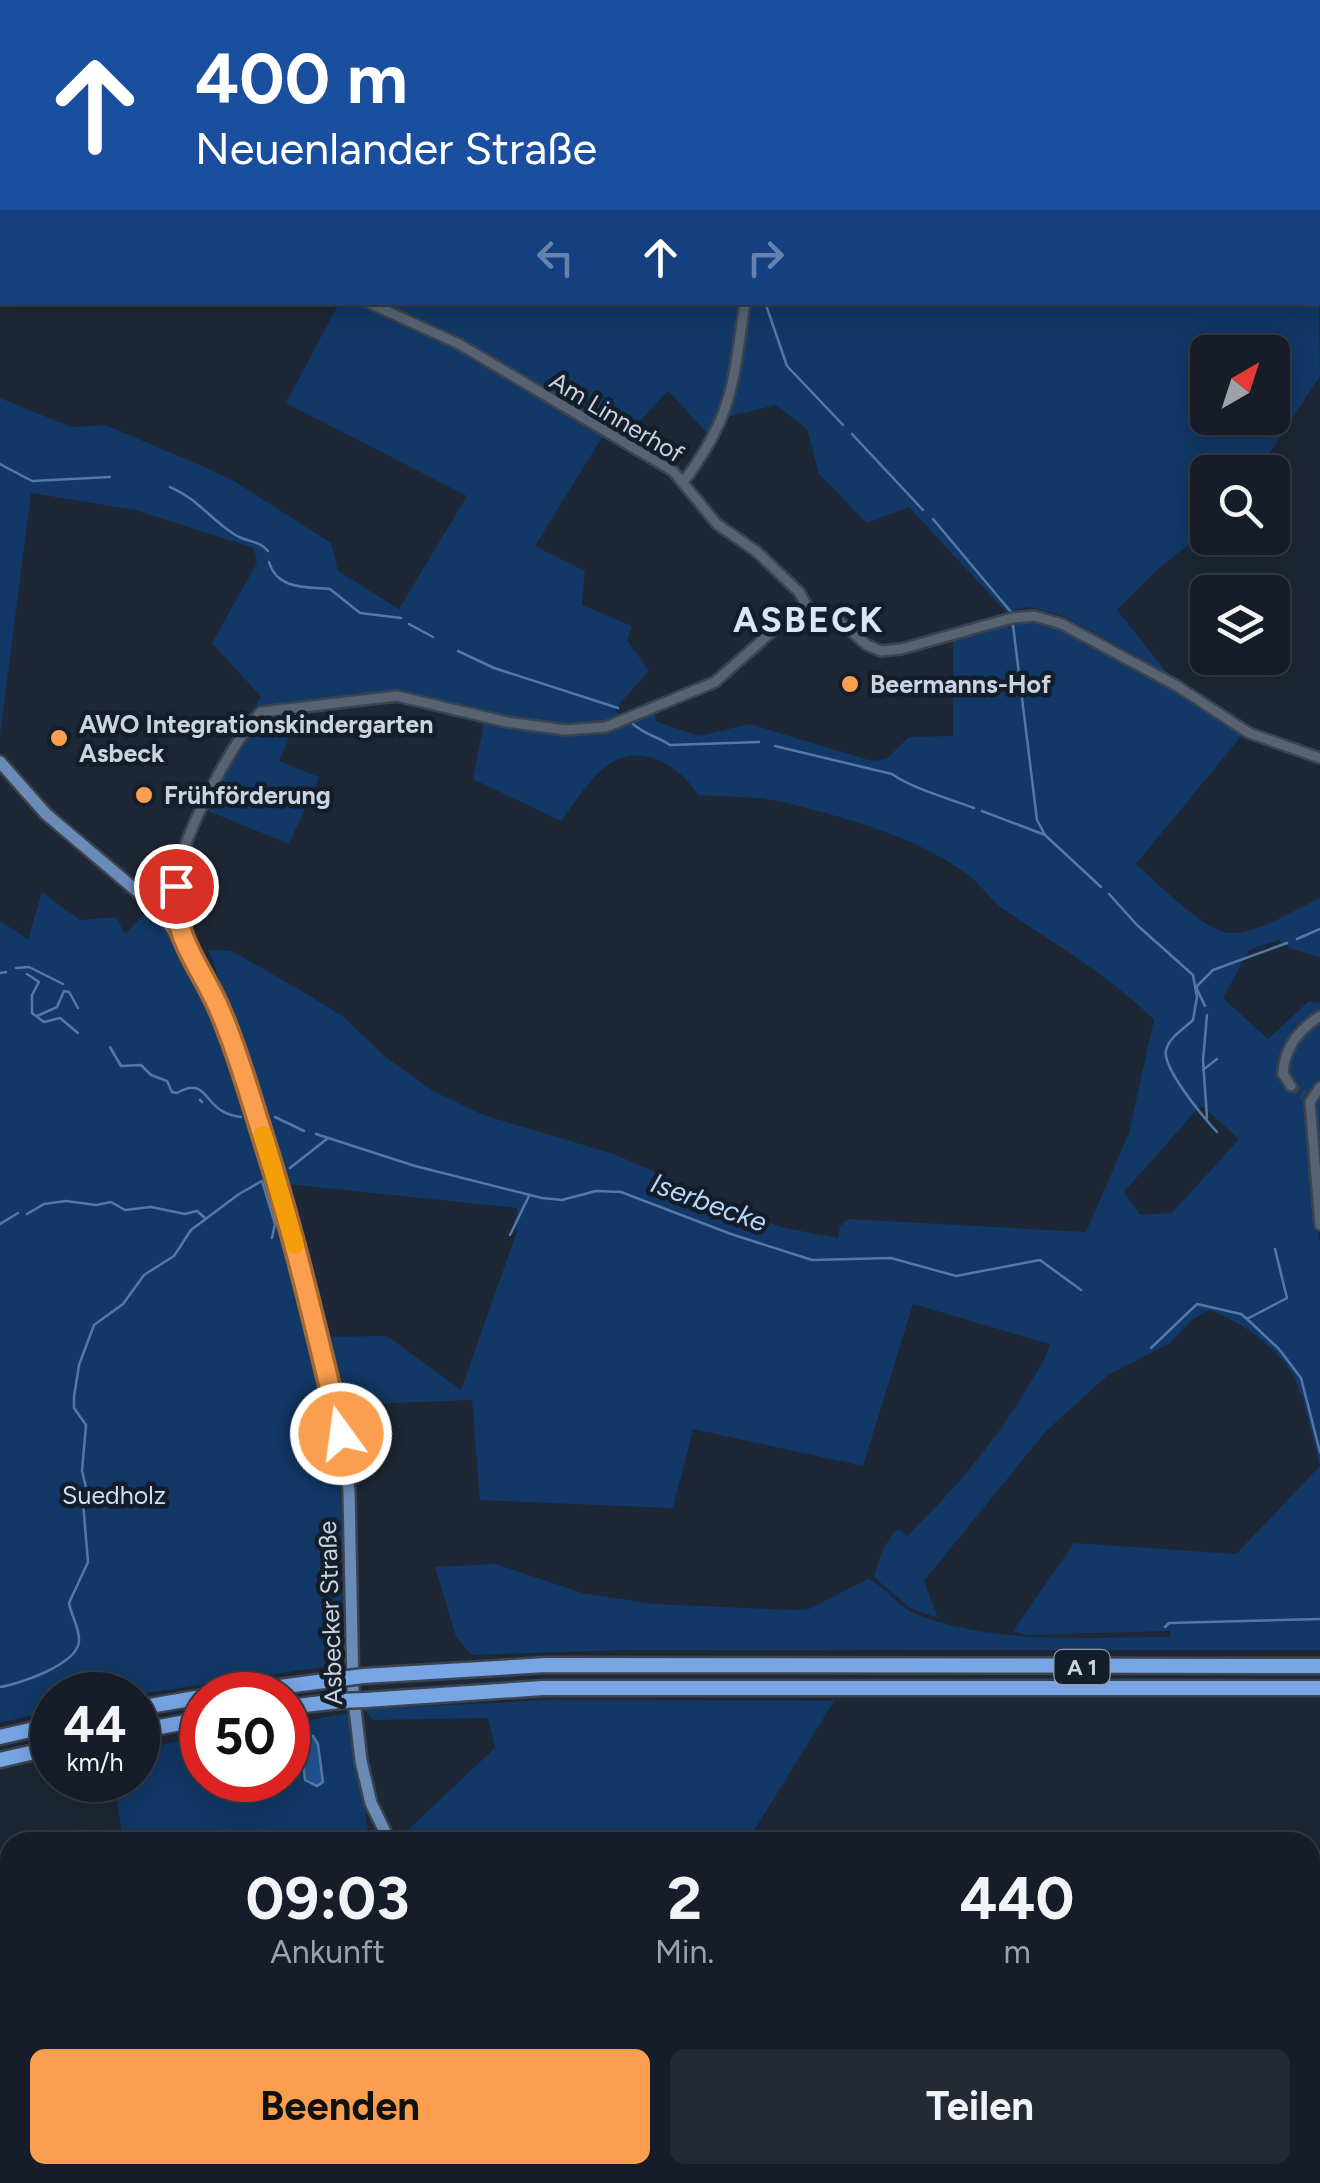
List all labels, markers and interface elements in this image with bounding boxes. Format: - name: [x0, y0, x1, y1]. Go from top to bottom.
- text: 400 m: [195, 36, 408, 121]
- icon: ahead: [30, 40, 160, 170]
- text: Neuenlander Straße: [195, 121, 597, 175]
- icon: left: [528, 230, 583, 285]
- icon: ahead: [633, 230, 688, 285]
- icon: right: [738, 230, 793, 285]
- north arrow: [1190, 335, 1290, 435]
- map controls: [1190, 335, 1290, 675]
- street label: Am Linnerhof: [545, 365, 690, 469]
- button: search: [1190, 455, 1290, 555]
- button: layers: [1190, 575, 1290, 675]
- district label: ASBECK: [733, 599, 885, 641]
- place label: Beermanns-Hof: [870, 669, 1051, 699]
- marker: Beermanns-Hof: [839, 673, 861, 695]
- place label: AWO Integrationskindergarten Asbeck: [79, 709, 433, 768]
- marker: AWO Integrationskindergarten Asbeck: [48, 727, 70, 749]
- place label: Frühförderung: [164, 780, 331, 810]
- marker: Frühförderung: [133, 784, 155, 806]
- pin: [134, 844, 219, 929]
- icon: arrive: [149, 859, 204, 914]
- water label: Iserbecke: [646, 1165, 772, 1239]
- position arrow: [289, 1382, 393, 1486]
- park label: Suedholz: [62, 1480, 166, 1510]
- street label: Asbecker Straße: [312, 1520, 348, 1706]
- road number: A 1: [1054, 1650, 1110, 1684]
- speed limit sign: 50: [180, 1672, 310, 1802]
- text: 44: [63, 1694, 127, 1755]
- text: km/h: [66, 1747, 124, 1777]
- text: 09:03: [246, 1862, 410, 1934]
- text: 2: [667, 1862, 702, 1934]
- text: 440: [960, 1862, 1074, 1934]
- text: Ankunft: [270, 1933, 385, 1971]
- text: Min.: [655, 1933, 714, 1971]
- text: m: [1003, 1933, 1031, 1971]
- button: Beenden: [30, 2049, 650, 2164]
- button: Teilen: [670, 2049, 1290, 2164]

